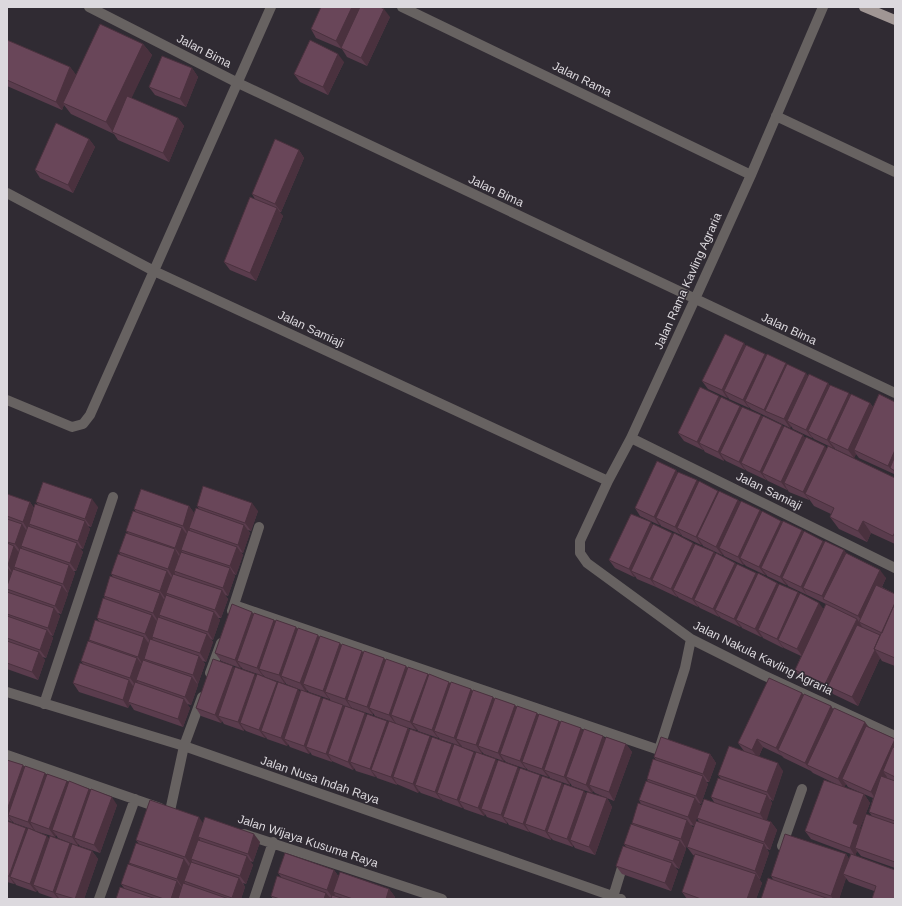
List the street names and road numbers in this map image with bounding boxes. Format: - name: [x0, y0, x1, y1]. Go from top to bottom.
- street label: Jalan Bima: [174, 31, 234, 71]
- street label: Jalan Rama: [550, 59, 614, 99]
- street label: Jalan Bima: [466, 172, 526, 210]
- street label: Jalan Rama Kavling Agraria: [651, 210, 725, 351]
- street label: Jalan Samiaji: [276, 308, 346, 350]
- street label: Jalan Bima: [759, 310, 819, 348]
- street label: Jalan Samiaji: [734, 469, 804, 513]
- street label: Jalan Nakula Kavling Agraria: [691, 618, 835, 698]
- street label: Jalan Nusa Indah Raya: [259, 753, 382, 807]
- street label: Jalan Wijaya Kusuma Raya: [236, 812, 380, 870]

